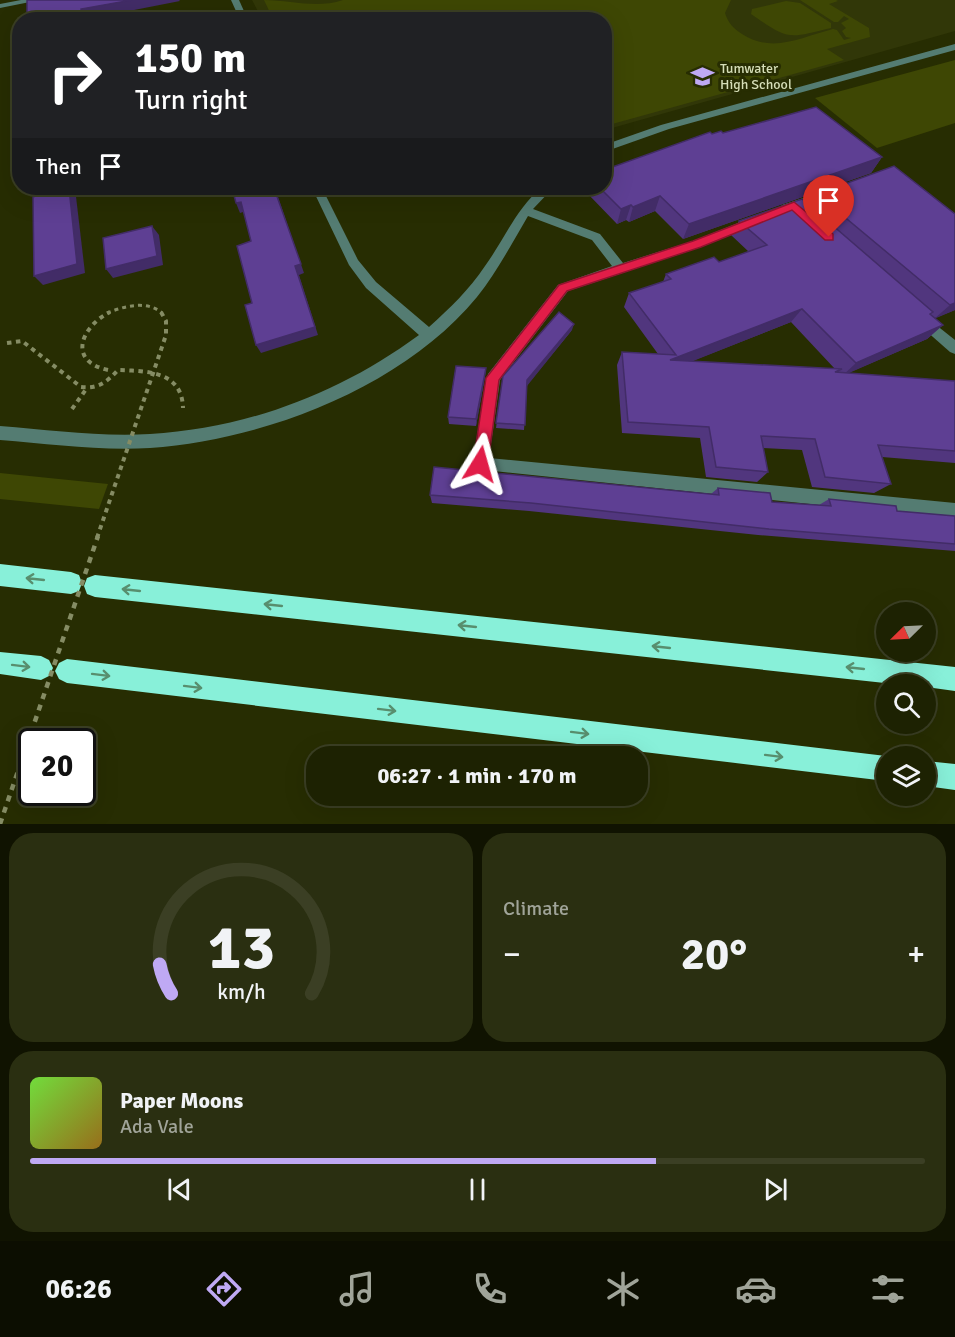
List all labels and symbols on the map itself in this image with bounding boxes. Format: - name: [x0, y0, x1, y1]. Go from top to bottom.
- place label: Tumwater High School: [720, 60, 792, 93]
- school or university icon: Tumwater High School: [689, 63, 715, 89]
- pin: [803, 175, 854, 237]
- position arrow: [448, 432, 512, 496]
- one-way arrow: [26, 573, 46, 584]
- one-way arrow: [122, 584, 142, 595]
- one-way arrow: [264, 599, 284, 610]
- north arrow: [876, 602, 936, 662]
- one-way arrow: [458, 620, 478, 631]
- one-way arrow: [652, 641, 672, 652]
- one-way arrow: [10, 661, 30, 672]
- one-way arrow: [846, 662, 866, 673]
- one-way arrow: [91, 670, 111, 681]
- one-way arrow: [183, 681, 203, 692]
- one-way arrow: [376, 704, 396, 715]
- one-way arrow: [570, 727, 590, 738]
- speed limit sign: 20: [18, 728, 96, 806]
- one-way arrow: [764, 750, 784, 761]

